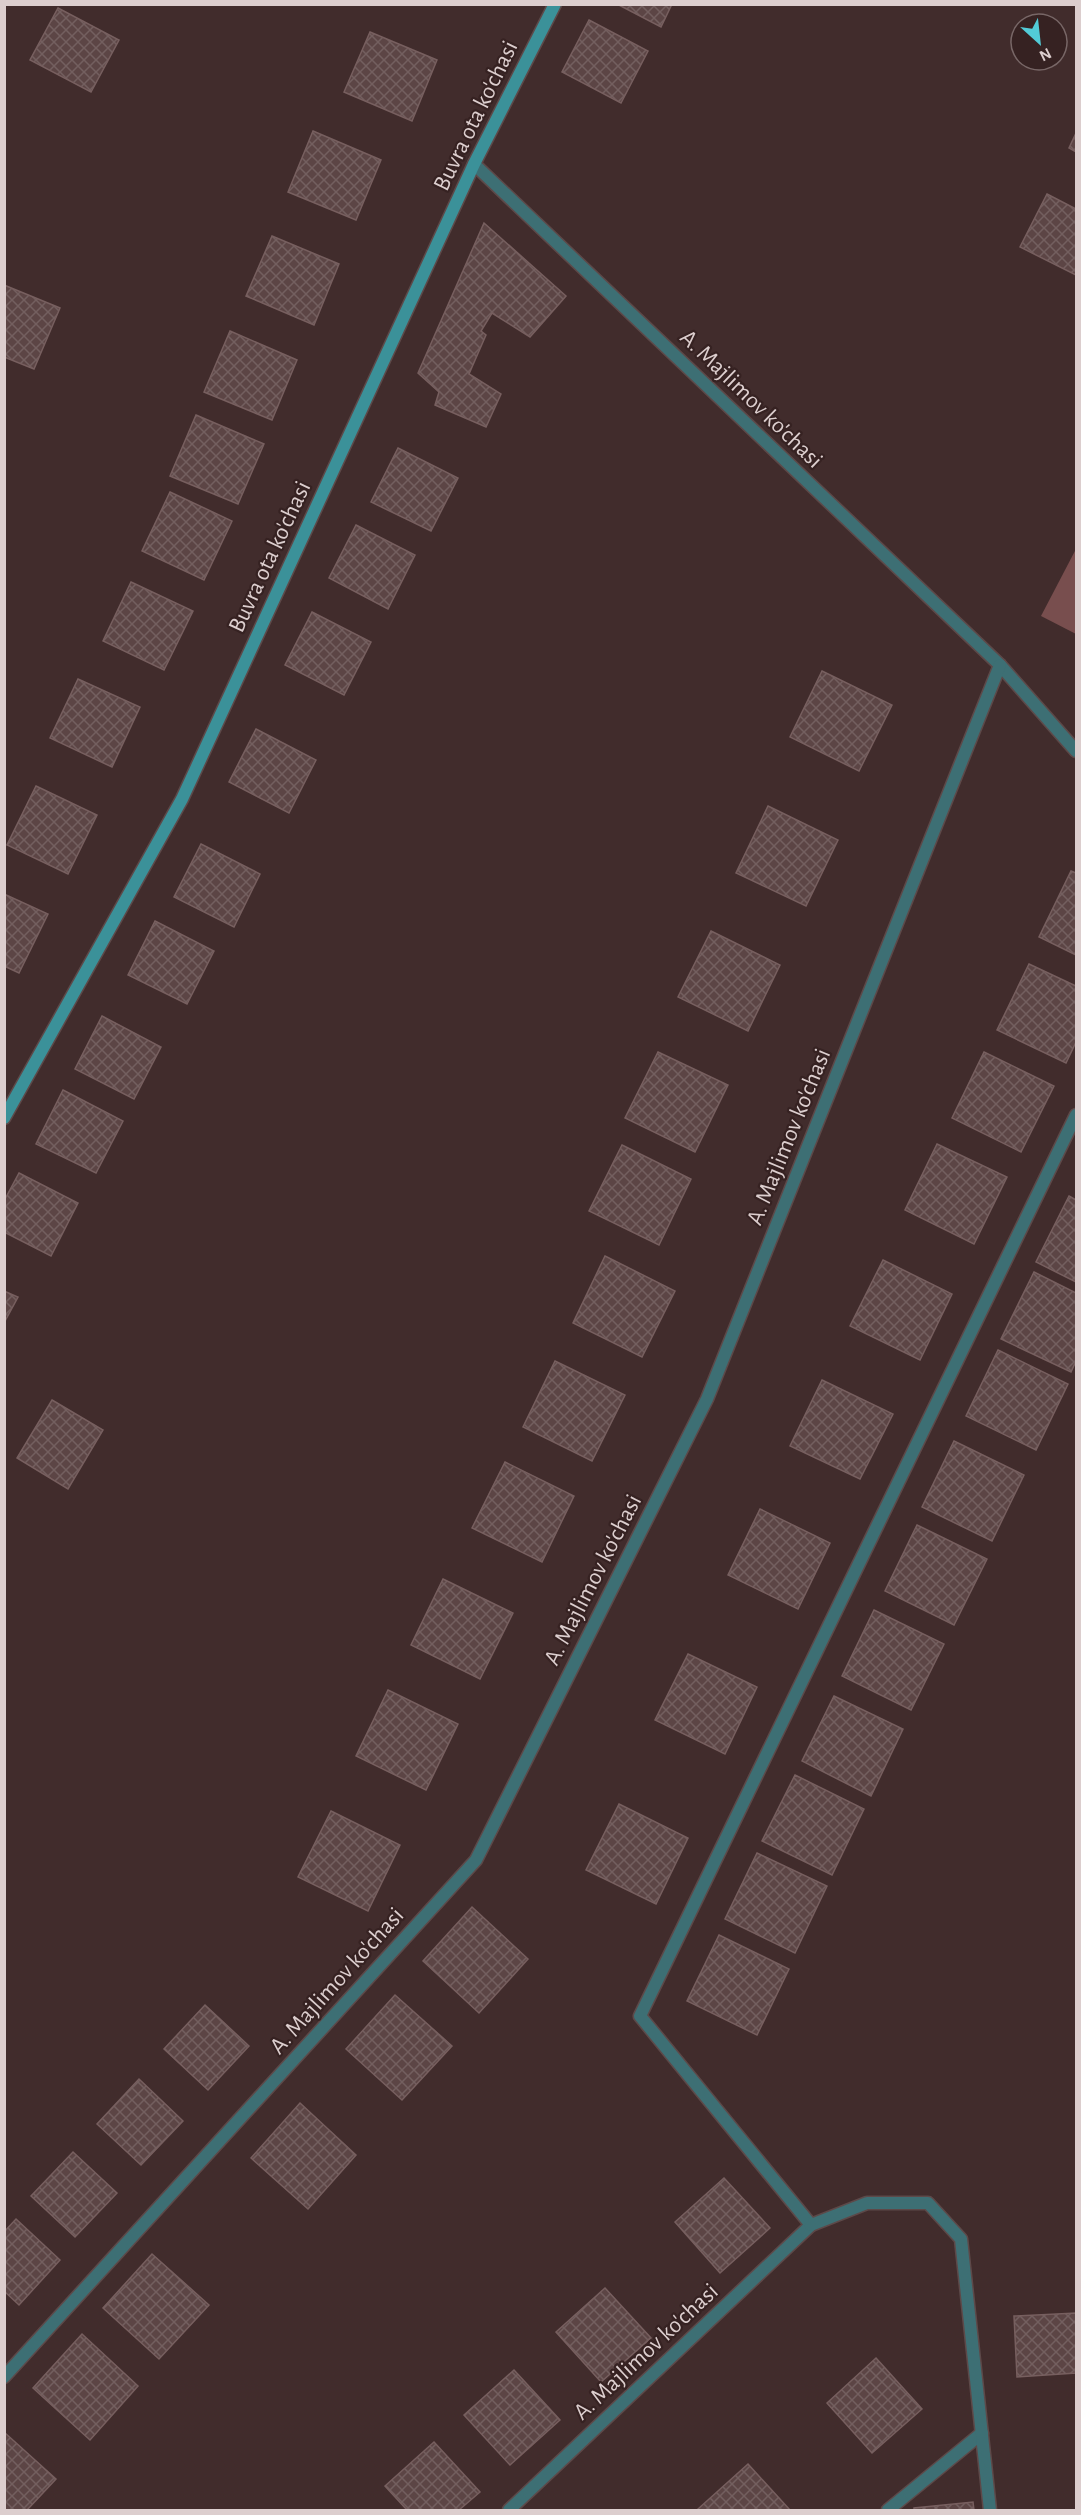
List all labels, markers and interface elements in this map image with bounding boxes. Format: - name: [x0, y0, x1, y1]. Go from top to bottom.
- north arrow: [1009, 12, 1069, 72]
- street label: Buvra ota ko'chasi: [429, 37, 523, 195]
- text: N: [1037, 45, 1054, 64]
- street label: A. Majlimov ko'chasi: [675, 325, 827, 473]
- street label: Buvra ota ko'chasi: [225, 478, 315, 636]
- street label: A. Majlimov ko'chasi: [743, 1046, 835, 1228]
- street label: A. Majlimov ko'chasi: [540, 1491, 646, 1669]
- street label: A. Majlimov ko'chasi: [265, 1903, 409, 2059]
- street label: A. Majlimov ko'chasi: [569, 2279, 723, 2425]

